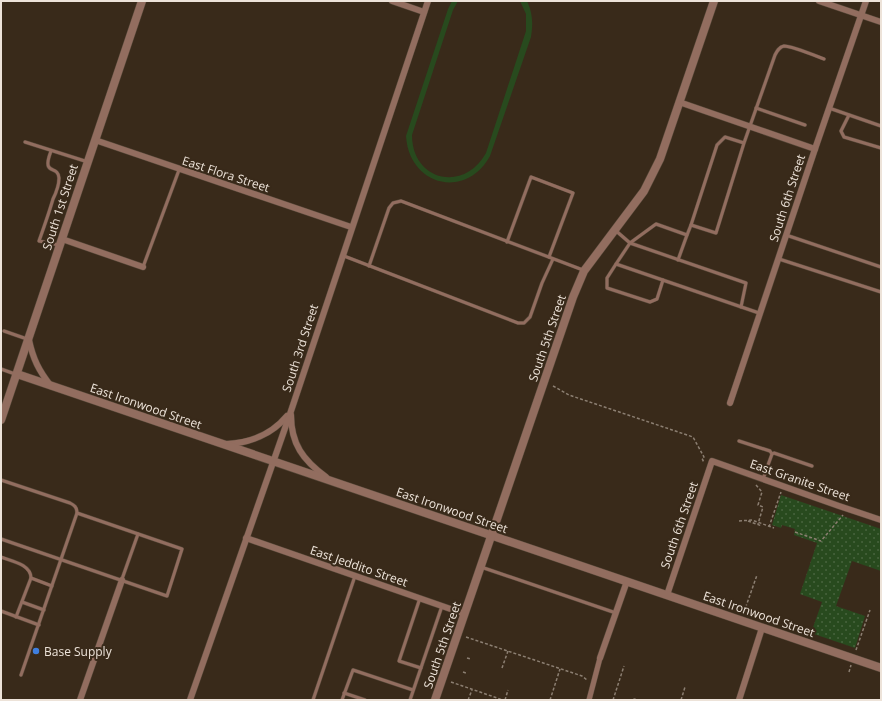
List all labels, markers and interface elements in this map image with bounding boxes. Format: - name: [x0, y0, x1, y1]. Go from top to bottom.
- street label: East Flora Street: [180, 152, 272, 196]
- street label: South 6th Street: [765, 152, 809, 244]
- street label: South 1st Street: [38, 162, 82, 252]
- street label: South 5th Street: [524, 292, 570, 384]
- street label: South 3rd Street: [278, 302, 322, 394]
- street label: East Ironwood Street: [88, 379, 204, 433]
- street label: East Granite Street: [748, 455, 852, 505]
- street label: South 6th Street: [656, 479, 702, 571]
- street label: East Ironwood Street: [394, 483, 510, 537]
- street label: East Jeddito Street: [308, 541, 410, 591]
- street label: East Ironwood Street: [701, 587, 817, 641]
- street label: South 5th Street: [419, 599, 465, 691]
- place label: Base Supply: [44, 643, 113, 660]
- marker: Base Supply: [31, 646, 41, 656]

